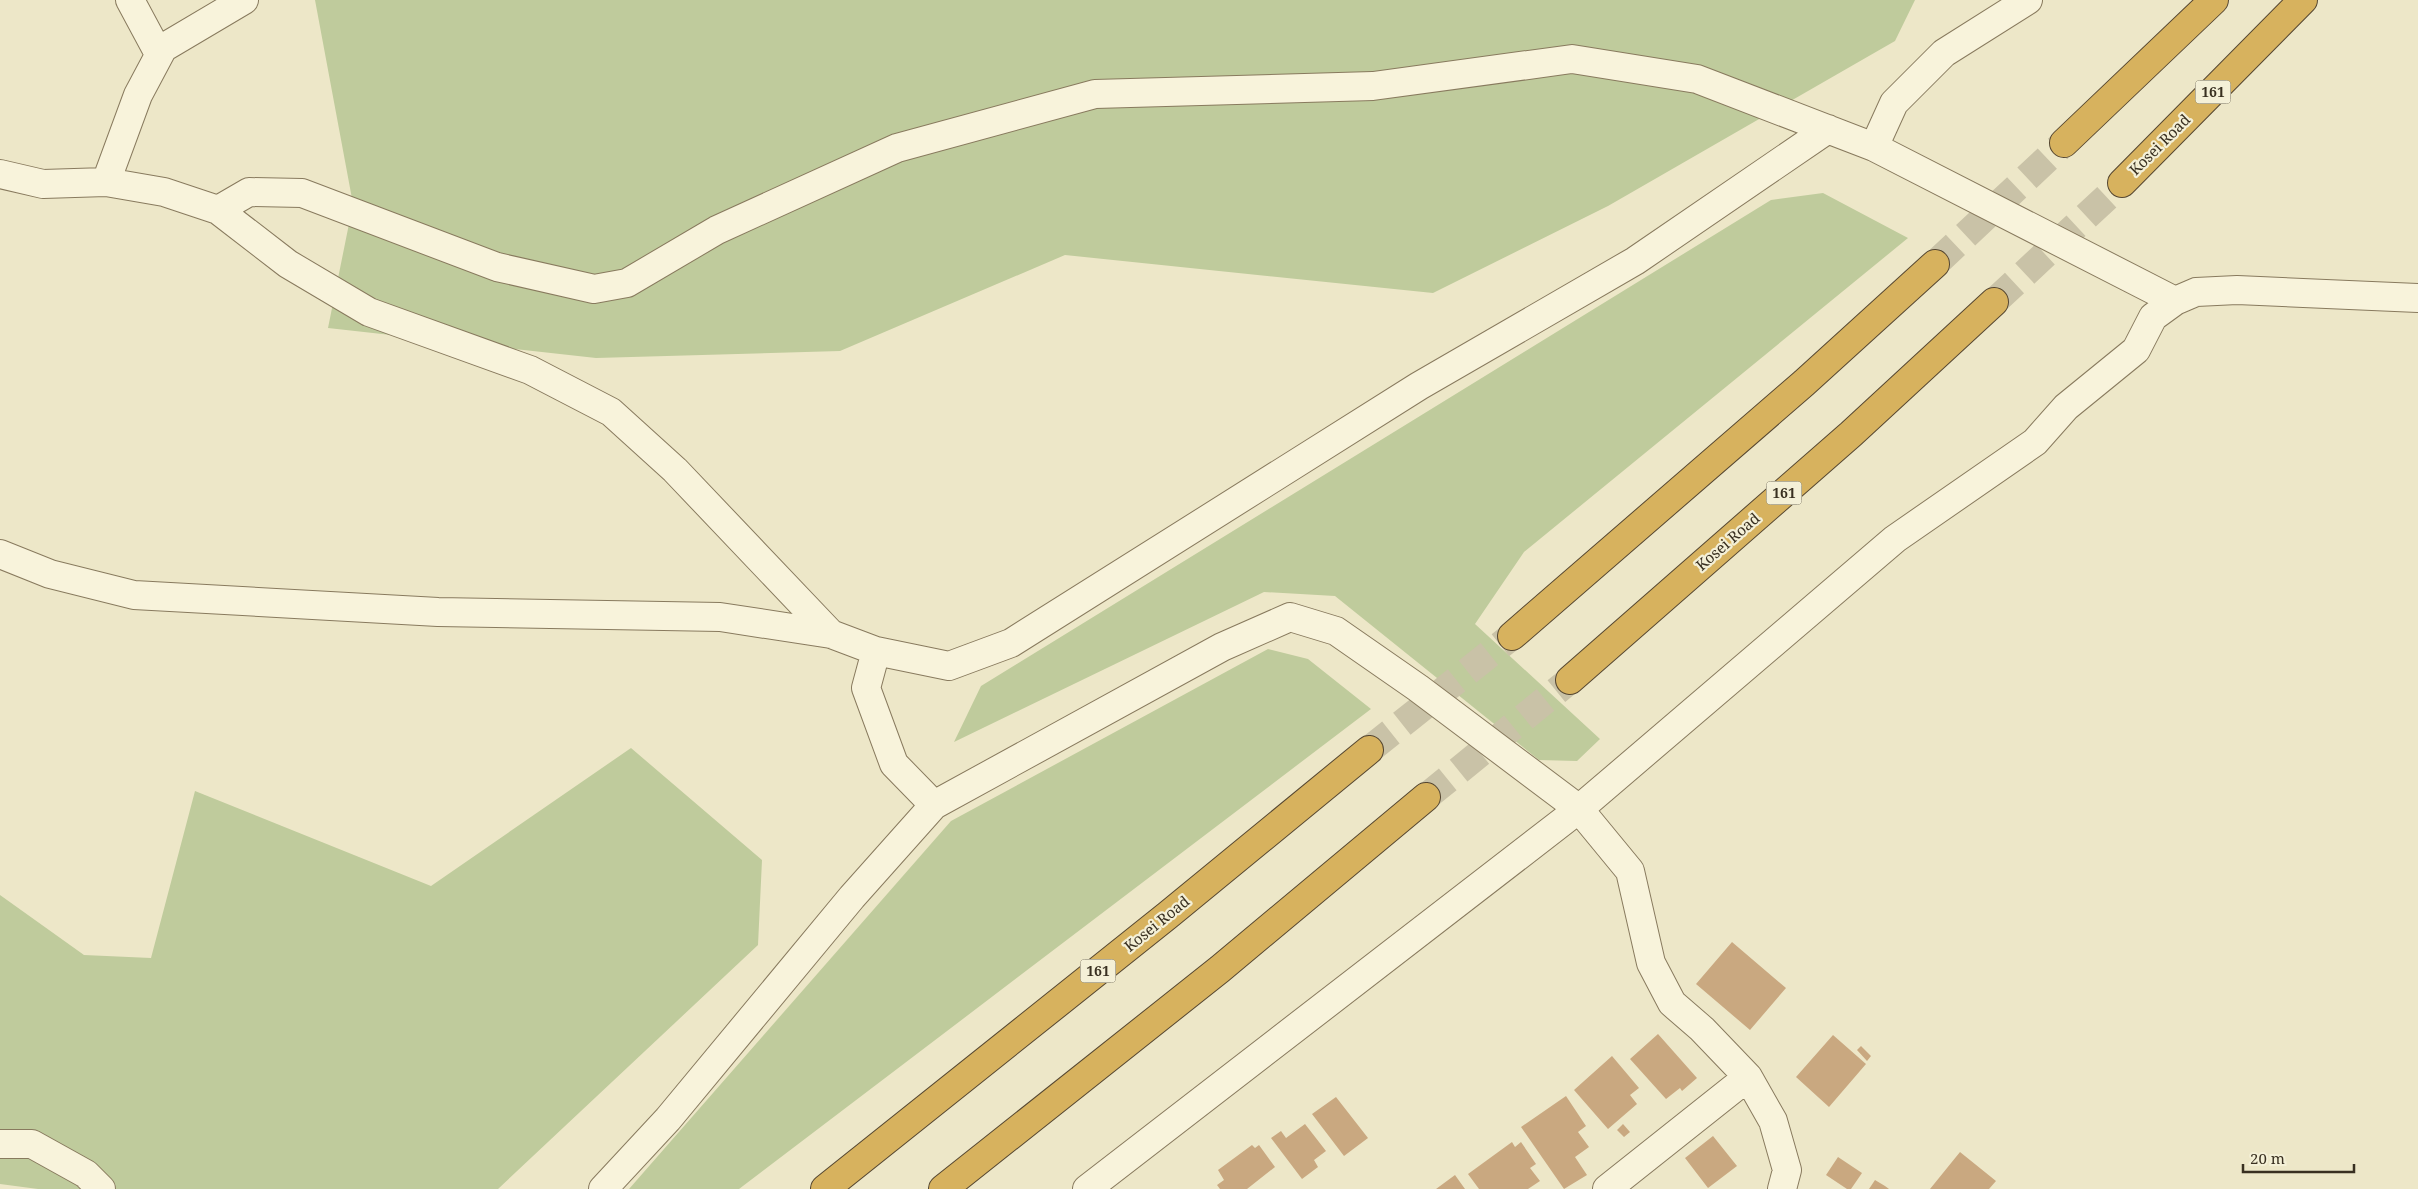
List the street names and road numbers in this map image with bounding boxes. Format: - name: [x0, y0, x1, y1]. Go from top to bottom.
- road number: 161: [2196, 80, 2230, 104]
- street label: Kosei Road: [2124, 109, 2194, 179]
- road number: 161: [1766, 482, 1802, 504]
- street label: Kosei Road: [1691, 508, 1764, 575]
- street label: Kosei Road: [1120, 891, 1193, 956]
- road number: 161: [1080, 959, 1116, 982]

